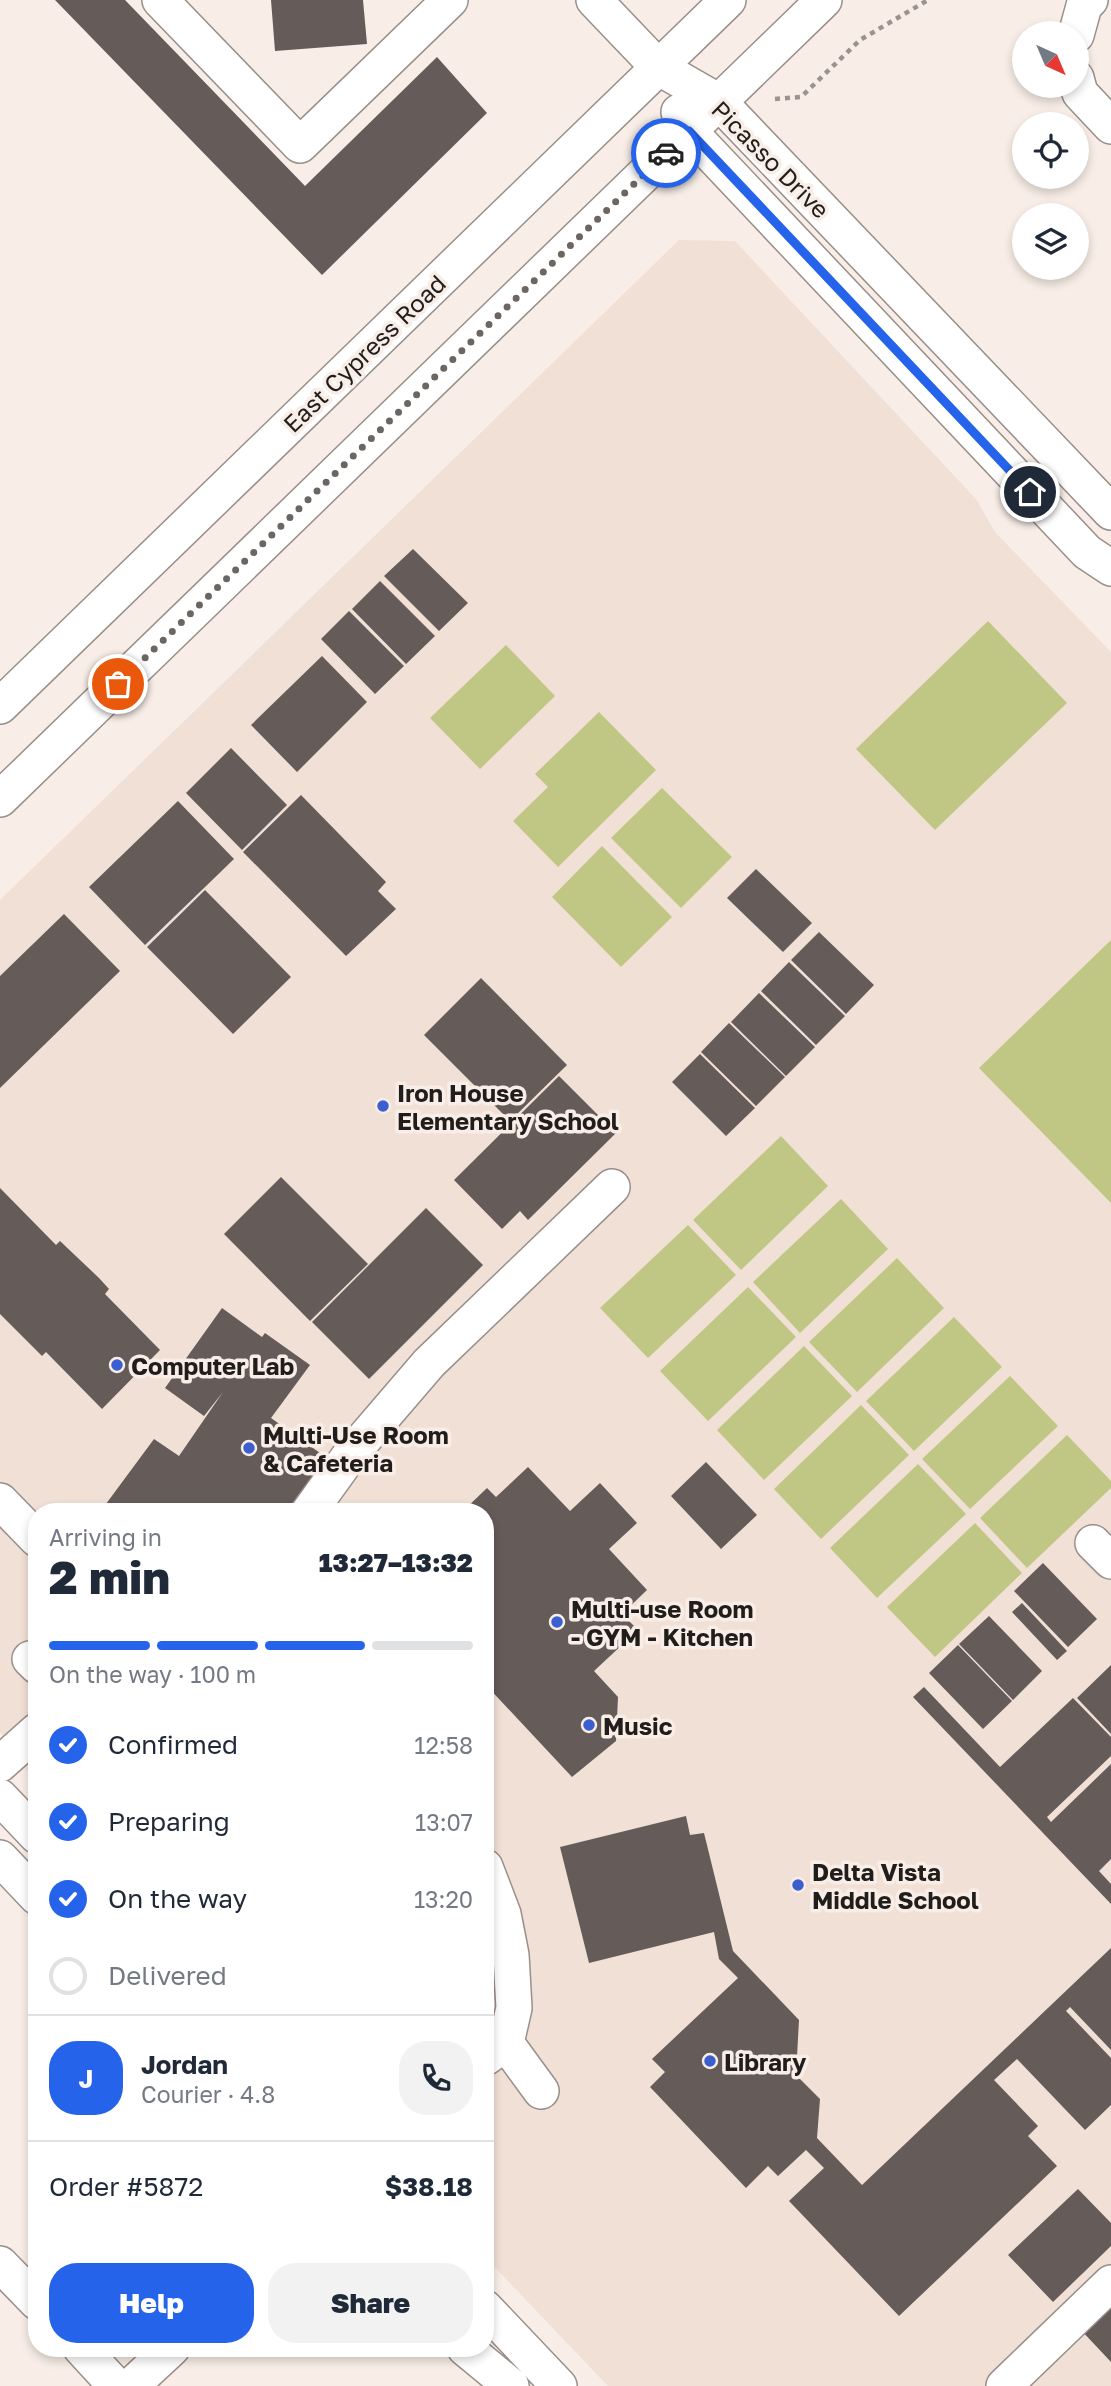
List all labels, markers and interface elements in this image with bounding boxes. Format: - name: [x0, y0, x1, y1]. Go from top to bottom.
- north arrow: [1012, 21, 1088, 98]
- map controls: [1012, 21, 1089, 280]
- street label: Picasso Drive: [706, 94, 836, 224]
- button: locate: [1012, 112, 1089, 189]
- courier: [631, 118, 701, 188]
- icon: car: [647, 134, 685, 172]
- button: layers: [1012, 203, 1089, 280]
- street label: East Cypress Road: [277, 268, 451, 438]
- pin: [1000, 462, 1060, 522]
- icon: home: [1011, 473, 1049, 511]
- pin: [88, 654, 148, 714]
- icon: bag: [99, 665, 137, 703]
- place label: Iron House Elementary School: [397, 1078, 619, 1135]
- marker: Iron House Elementary School: [375, 1098, 391, 1114]
- place label: Computer Lab: [131, 1351, 294, 1380]
- marker: Computer Lab: [109, 1357, 125, 1373]
- place label: Multi-Use Room & Cafeteria: [263, 1420, 449, 1477]
- marker: Multi-Use Room & Cafeteria: [241, 1440, 257, 1456]
- text: Arriving in: [49, 1523, 162, 1551]
- text: 13:27–13:32: [319, 1547, 473, 1578]
- text: 2 min: [49, 1549, 170, 1604]
- place label: Multi-use Room - GYM - Kitchen: [571, 1594, 754, 1651]
- marker: Multi-use Room - GYM - Kitchen: [549, 1614, 565, 1630]
- text: On the way · 100 m: [49, 1660, 256, 1688]
- place label: Music: [603, 1711, 673, 1740]
- marker: Music: [581, 1717, 597, 1733]
- icon: check: [49, 1726, 87, 1764]
- text: Confirmed: [108, 1729, 238, 1760]
- text: 12:58: [414, 1731, 473, 1759]
- icon: check: [49, 1803, 87, 1841]
- text: Preparing: [108, 1806, 230, 1837]
- text: 13:07: [415, 1808, 473, 1836]
- place label: Delta Vista Middle School: [812, 1857, 979, 1914]
- marker: Delta Vista Middle School: [790, 1877, 806, 1893]
- icon: check: [49, 1880, 87, 1918]
- text: On the way: [108, 1883, 247, 1914]
- text: 13:20: [414, 1885, 473, 1913]
- text: Delivered: [108, 1960, 227, 1991]
- button: phone: [399, 2041, 473, 2115]
- place label: Library: [724, 2047, 807, 2076]
- text: Jordan: [141, 2049, 228, 2080]
- marker: Library: [702, 2053, 718, 2069]
- text: J: [79, 2063, 93, 2094]
- text: Courier · 4.8: [141, 2080, 275, 2108]
- text: Order #5872: [49, 2171, 203, 2202]
- text: $38.18: [385, 2171, 473, 2202]
- button: Help: [49, 2263, 254, 2343]
- button: Share: [268, 2263, 473, 2343]

